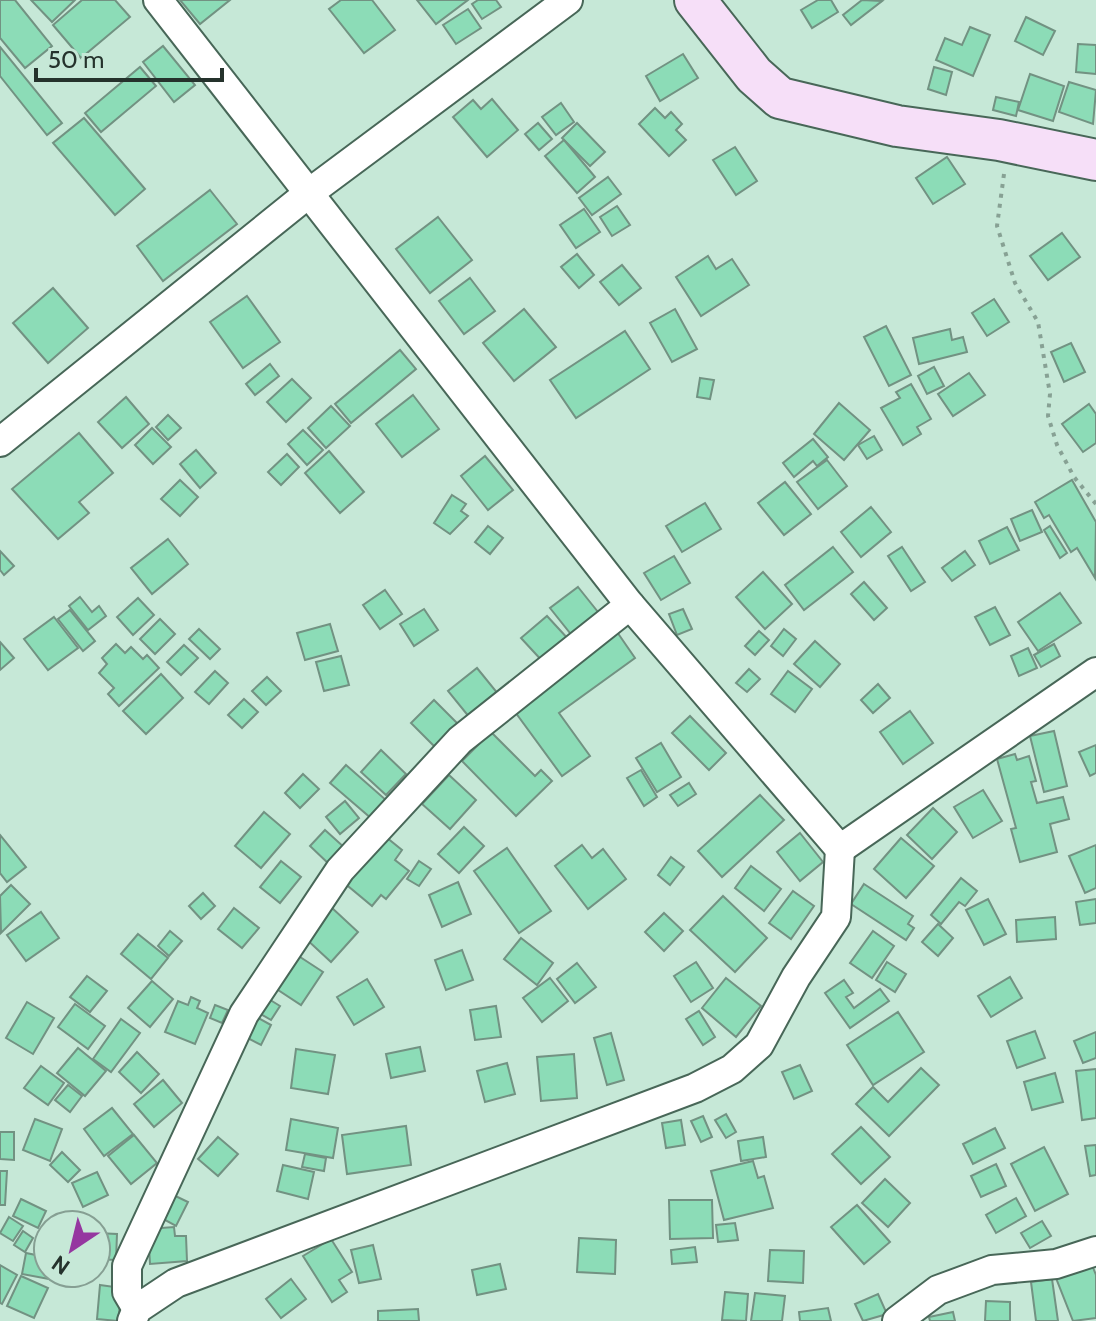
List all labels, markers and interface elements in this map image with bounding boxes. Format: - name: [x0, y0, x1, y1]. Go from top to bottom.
- scale bar: [36, 32, 222, 82]
- text: 50 m: [48, 45, 104, 74]
- north arrow: [32, 1209, 112, 1289]
- text: N: [47, 1249, 75, 1280]

